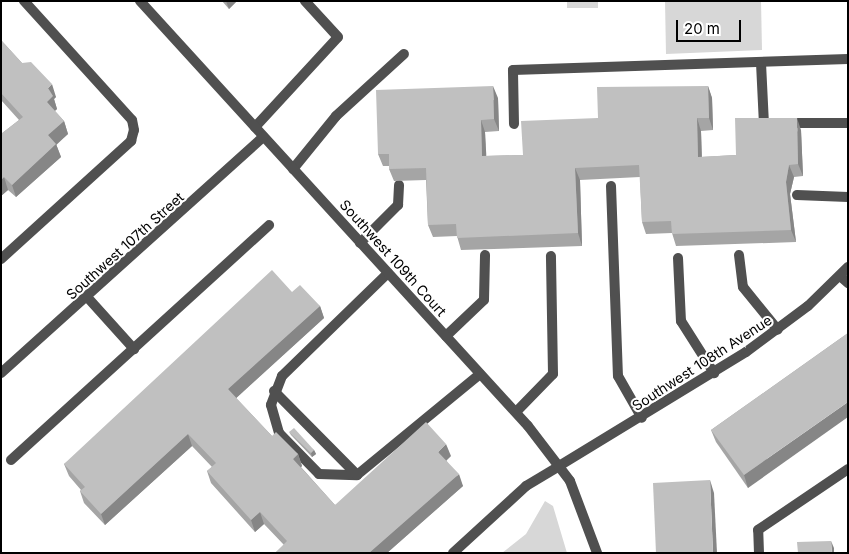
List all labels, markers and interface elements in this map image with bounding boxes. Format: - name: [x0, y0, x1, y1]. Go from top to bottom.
- scale bar: [679, 10, 744, 42]
- text: 20 m: [684, 19, 720, 38]
- street label: Southwest 107th Street: [63, 189, 187, 303]
- street label: Southwest 109th Court: [336, 196, 450, 320]
- street label: Southwest 108th Avenue: [629, 312, 775, 414]

